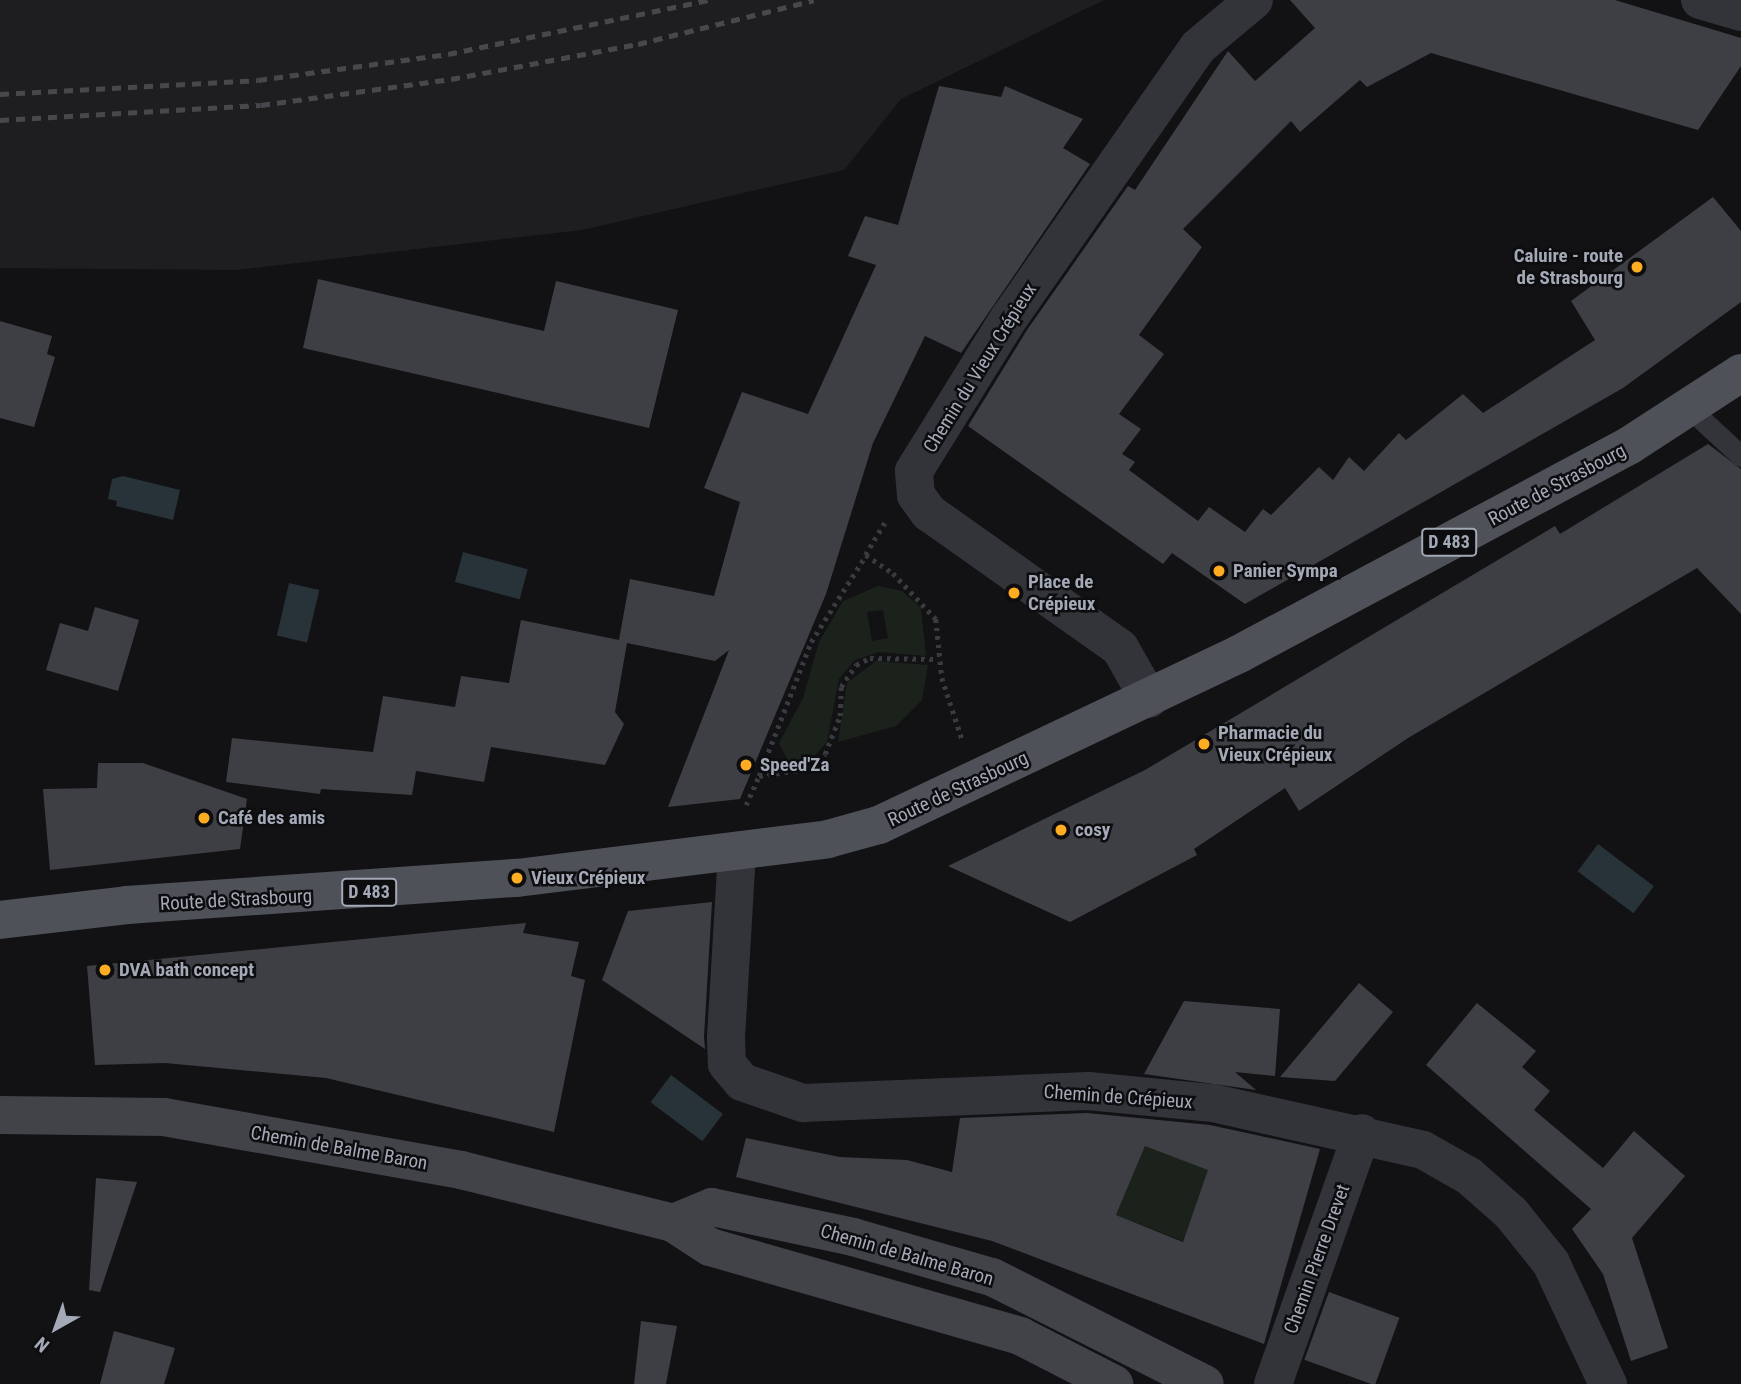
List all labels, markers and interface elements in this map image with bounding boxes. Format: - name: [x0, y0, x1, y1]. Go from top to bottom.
- place label: Caluire - route de Strasbourg: [1514, 245, 1623, 289]
- marker: Caluire - route de Strasbourg: [1629, 259, 1645, 275]
- street label: Chemin du Vieux Crépieux: [919, 279, 1041, 457]
- street label: Route de Strasbourg: [1484, 439, 1630, 531]
- road number: D 483: [1421, 528, 1477, 556]
- place label: Panier Sympa: [1233, 560, 1338, 582]
- marker: Panier Sympa: [1211, 563, 1227, 579]
- place label: Place de Crépieux: [1028, 571, 1095, 615]
- marker: Place de Crépieux: [1006, 585, 1022, 601]
- place label: Pharmacie du Vieux Crépieux: [1218, 722, 1332, 766]
- marker: Pharmacie du Vieux Crépieux: [1196, 736, 1212, 752]
- street label: Route de Strasbourg: [884, 747, 1032, 831]
- place label: Speed'Za: [760, 754, 829, 776]
- marker: Speed'Za: [738, 757, 754, 773]
- place label: Café des amis: [218, 807, 325, 829]
- marker: Café des amis: [196, 810, 212, 826]
- place label: cosy: [1075, 819, 1110, 841]
- marker: cosy: [1053, 822, 1069, 838]
- place label: Vieux Crépieux: [531, 867, 645, 889]
- marker: Vieux Crépieux: [509, 870, 525, 886]
- road number: D 483: [341, 878, 397, 906]
- street label: Route de Strasbourg: [159, 885, 313, 915]
- place label: DVA bath concept: [119, 959, 254, 981]
- marker: DVA bath concept: [97, 962, 113, 978]
- street label: Chemin de Crépieux: [1043, 1080, 1193, 1114]
- street label: Chemin de Balme Baron: [249, 1121, 429, 1175]
- street label: Chemin Pierre Drevet: [1279, 1181, 1355, 1337]
- street label: Chemin de Balme Baron: [818, 1219, 996, 1291]
- north arrow: [21, 1293, 91, 1363]
- text: N: [30, 1332, 54, 1357]

